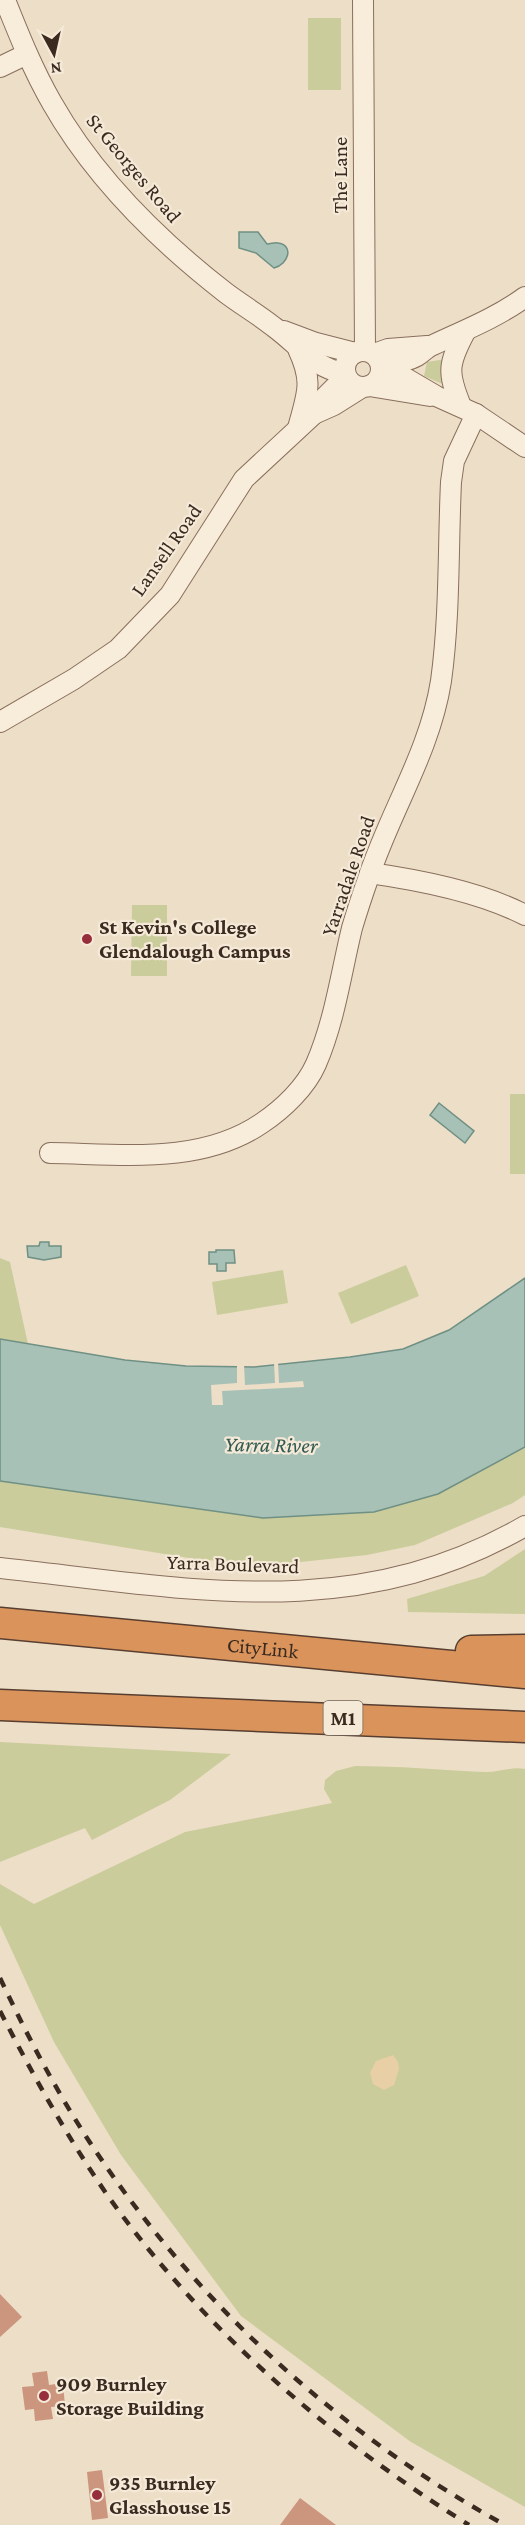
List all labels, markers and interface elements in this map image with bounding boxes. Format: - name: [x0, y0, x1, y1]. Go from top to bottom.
- north arrow: [24, 24, 84, 84]
- text: N: [49, 59, 63, 78]
- street label: St Georges Road: [81, 109, 187, 227]
- street label: The Lane: [328, 137, 352, 213]
- street label: Lansell Road: [126, 499, 206, 601]
- street label: Yarradale Road: [316, 813, 380, 939]
- place label: St Kevin's College Glendalough Campus: [99, 915, 291, 963]
- marker: St Kevin's College Glendalough Campus: [80, 932, 94, 946]
- water label: Yarra River: [224, 1431, 319, 1458]
- street label: Yarra Boulevard: [166, 1550, 300, 1578]
- street label: CityLink: [226, 1633, 300, 1663]
- road number: M1: [324, 1701, 362, 1735]
- place label: 909 Burnley Storage Building: [56, 2372, 204, 2420]
- marker: 909 Burnley Storage Building: [37, 2389, 51, 2403]
- place label: 935 Burnley Glasshouse 15: [109, 2471, 231, 2519]
- marker: 935 Burnley Glasshouse 15: [90, 2488, 104, 2502]

